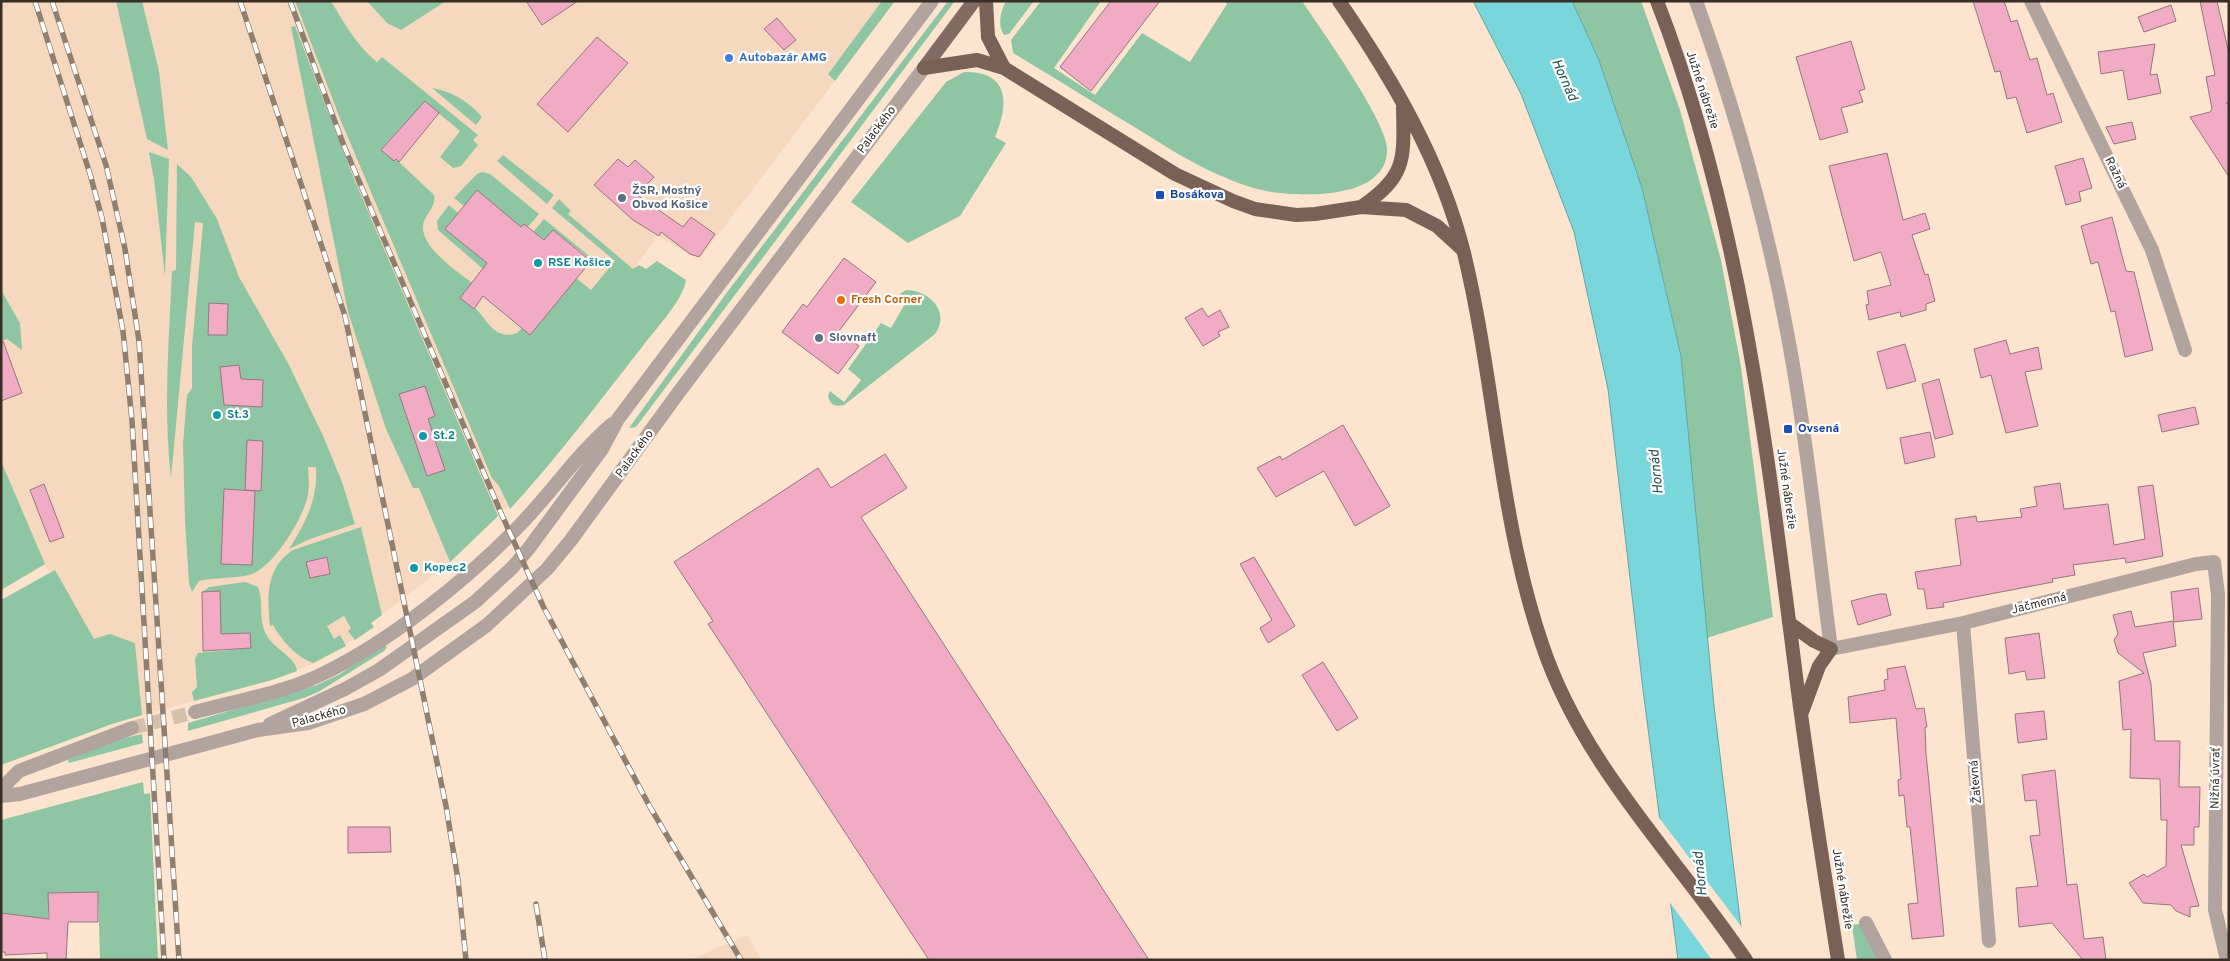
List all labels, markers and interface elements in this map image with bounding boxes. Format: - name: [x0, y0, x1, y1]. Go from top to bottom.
- street label: Južné nábrežie: [1682, 49, 1722, 131]
- place label: Autobazár AMG: [739, 50, 827, 66]
- marker: Autobazár AMG: [723, 52, 735, 64]
- water label: Hornád: [1547, 56, 1581, 105]
- street label: Palackého: [854, 103, 900, 157]
- street label: Ražná: [2101, 155, 2129, 191]
- place label: ŽSR, Mostný Obvod Košice: [632, 183, 708, 213]
- place label: Bosákova: [1170, 187, 1224, 203]
- marker: Bosákova: [1154, 189, 1166, 201]
- marker: ŽSR, Mostný Obvod Košice: [616, 192, 628, 204]
- place label: RSE Košice: [548, 255, 611, 271]
- marker: RSE Košice: [532, 257, 544, 269]
- place label: Fresh Corner: [851, 292, 922, 308]
- marker: Fresh Corner: [835, 294, 847, 306]
- place label: Slovnaft: [829, 330, 877, 346]
- marker: Slovnaft: [813, 332, 825, 344]
- place label: St.3: [227, 407, 249, 423]
- marker: St.3: [211, 409, 223, 421]
- place label: Ovsená: [1798, 421, 1839, 437]
- marker: Ovsená: [1782, 423, 1794, 435]
- street label: Palackého: [612, 427, 658, 481]
- place label: St.2: [433, 428, 455, 444]
- marker: St.2: [417, 430, 429, 442]
- street label: Južné nábrežie: [1772, 447, 1800, 531]
- water label: Hornád: [1646, 448, 1668, 495]
- place label: Kopec2: [424, 560, 466, 576]
- marker: Kopec2: [408, 562, 420, 574]
- street label: Jačmenná: [2010, 589, 2068, 619]
- street label: Palackého: [290, 702, 348, 732]
- street label: Nižná úvrať: [2207, 747, 2225, 809]
- street label: Žatevná: [1966, 759, 1986, 805]
- street label: Južné nábrežie: [1828, 847, 1856, 931]
- water label: Hornád: [1690, 850, 1712, 897]

